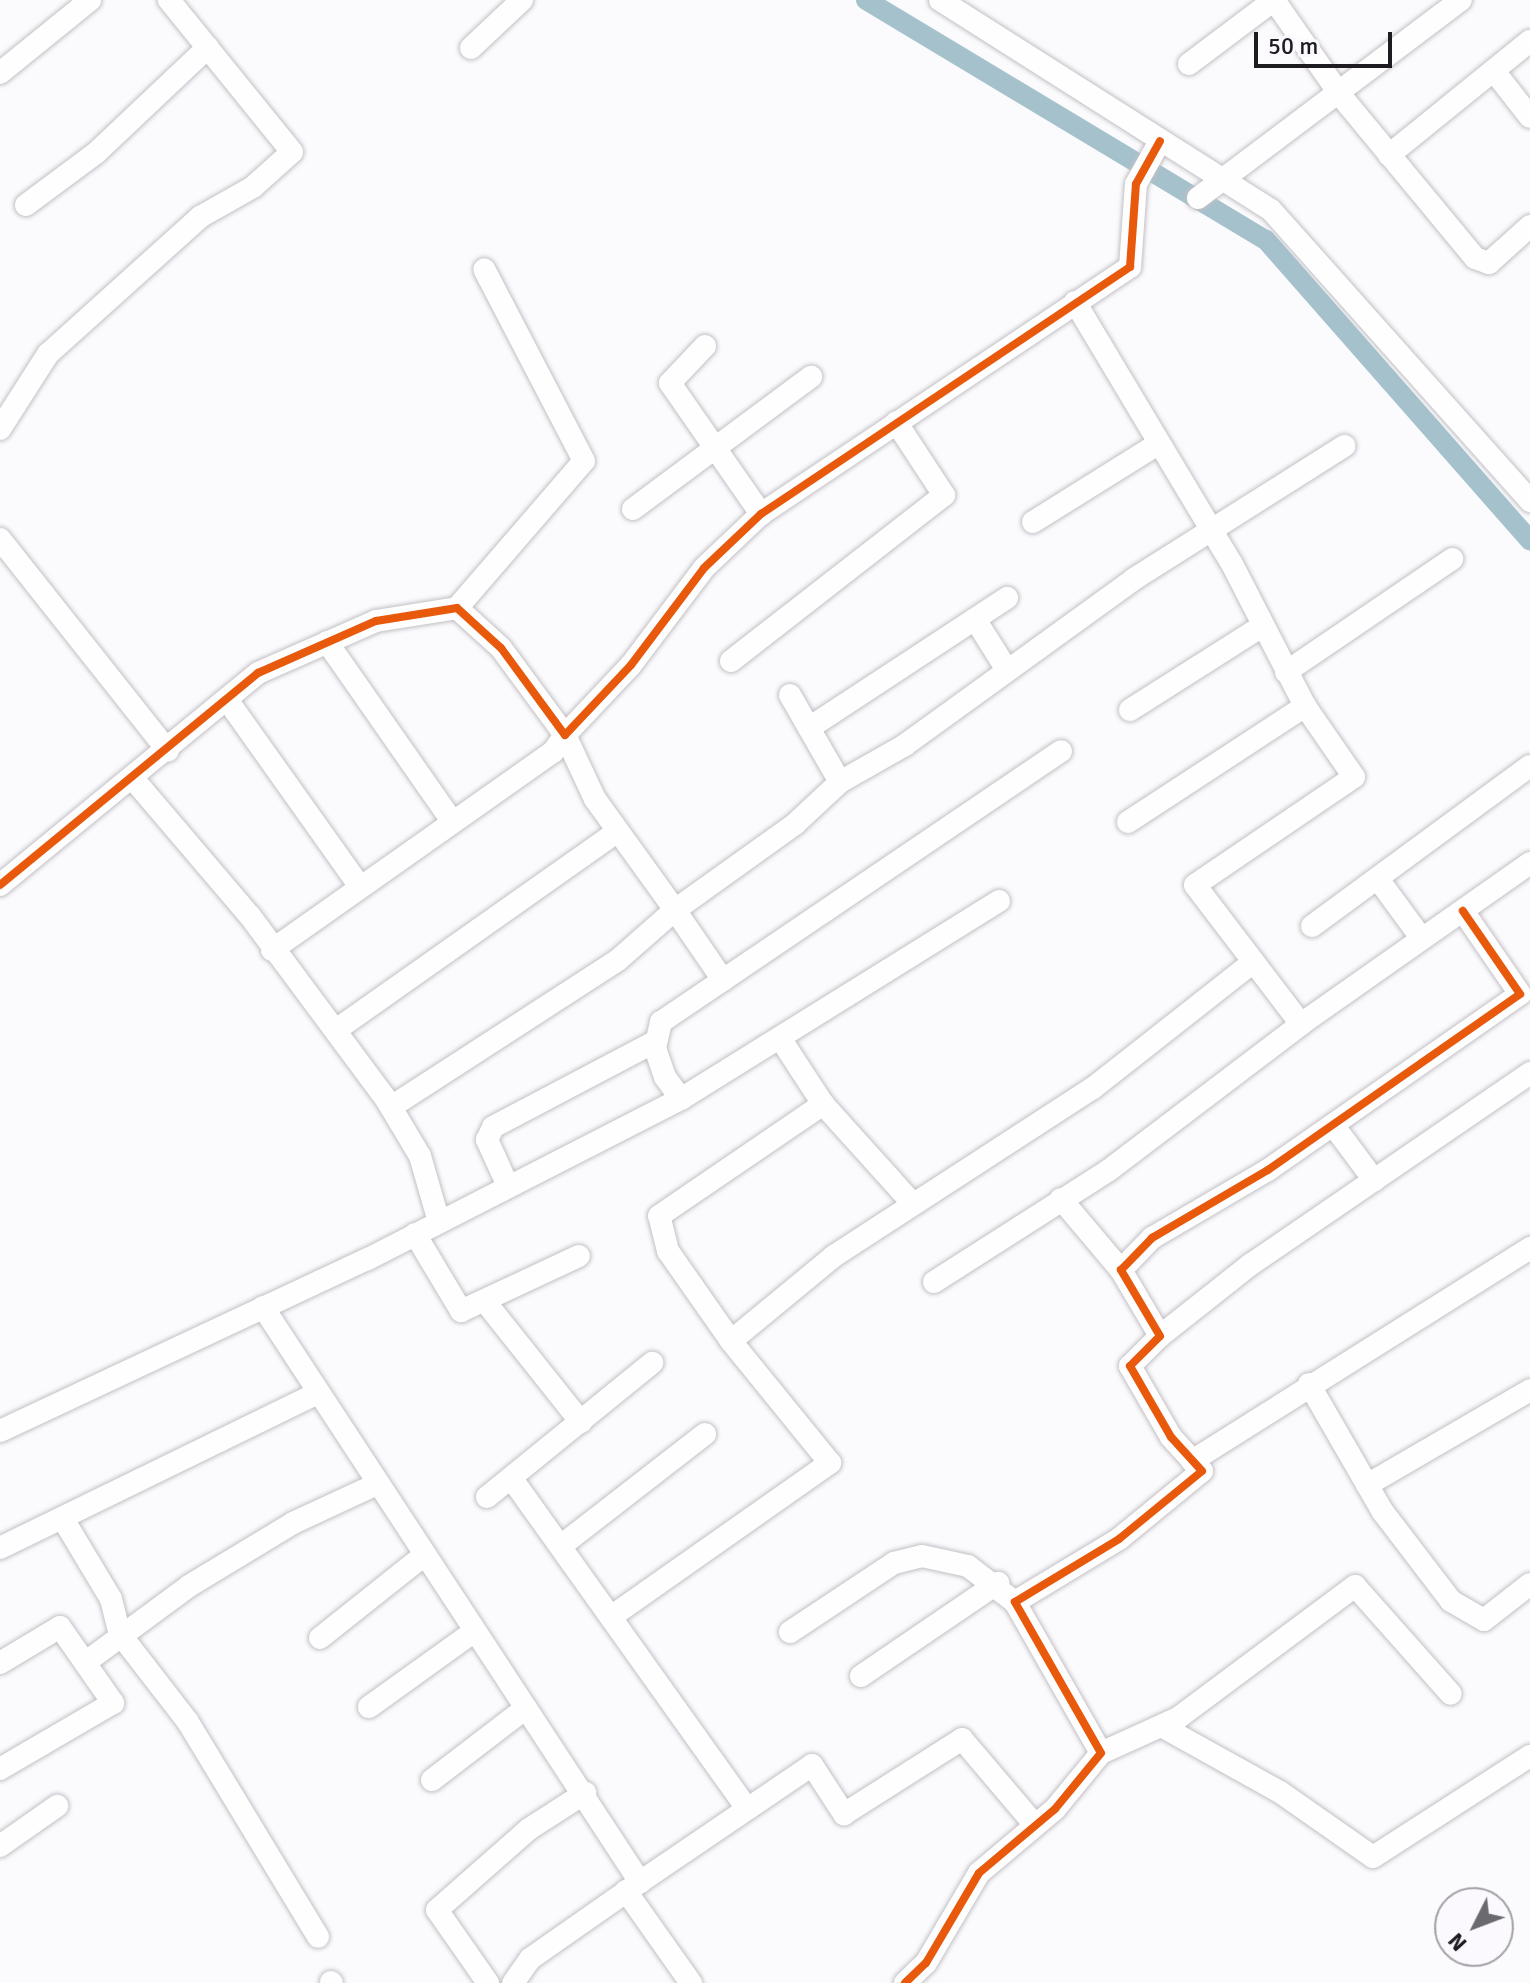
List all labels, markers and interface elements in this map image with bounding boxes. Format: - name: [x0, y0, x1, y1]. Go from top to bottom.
- scale bar: [1258, 16, 1396, 66]
- text: 50 m: [1268, 31, 1318, 61]
- north arrow: [1434, 1887, 1514, 1967]
- text: N: [1442, 1927, 1472, 1957]

